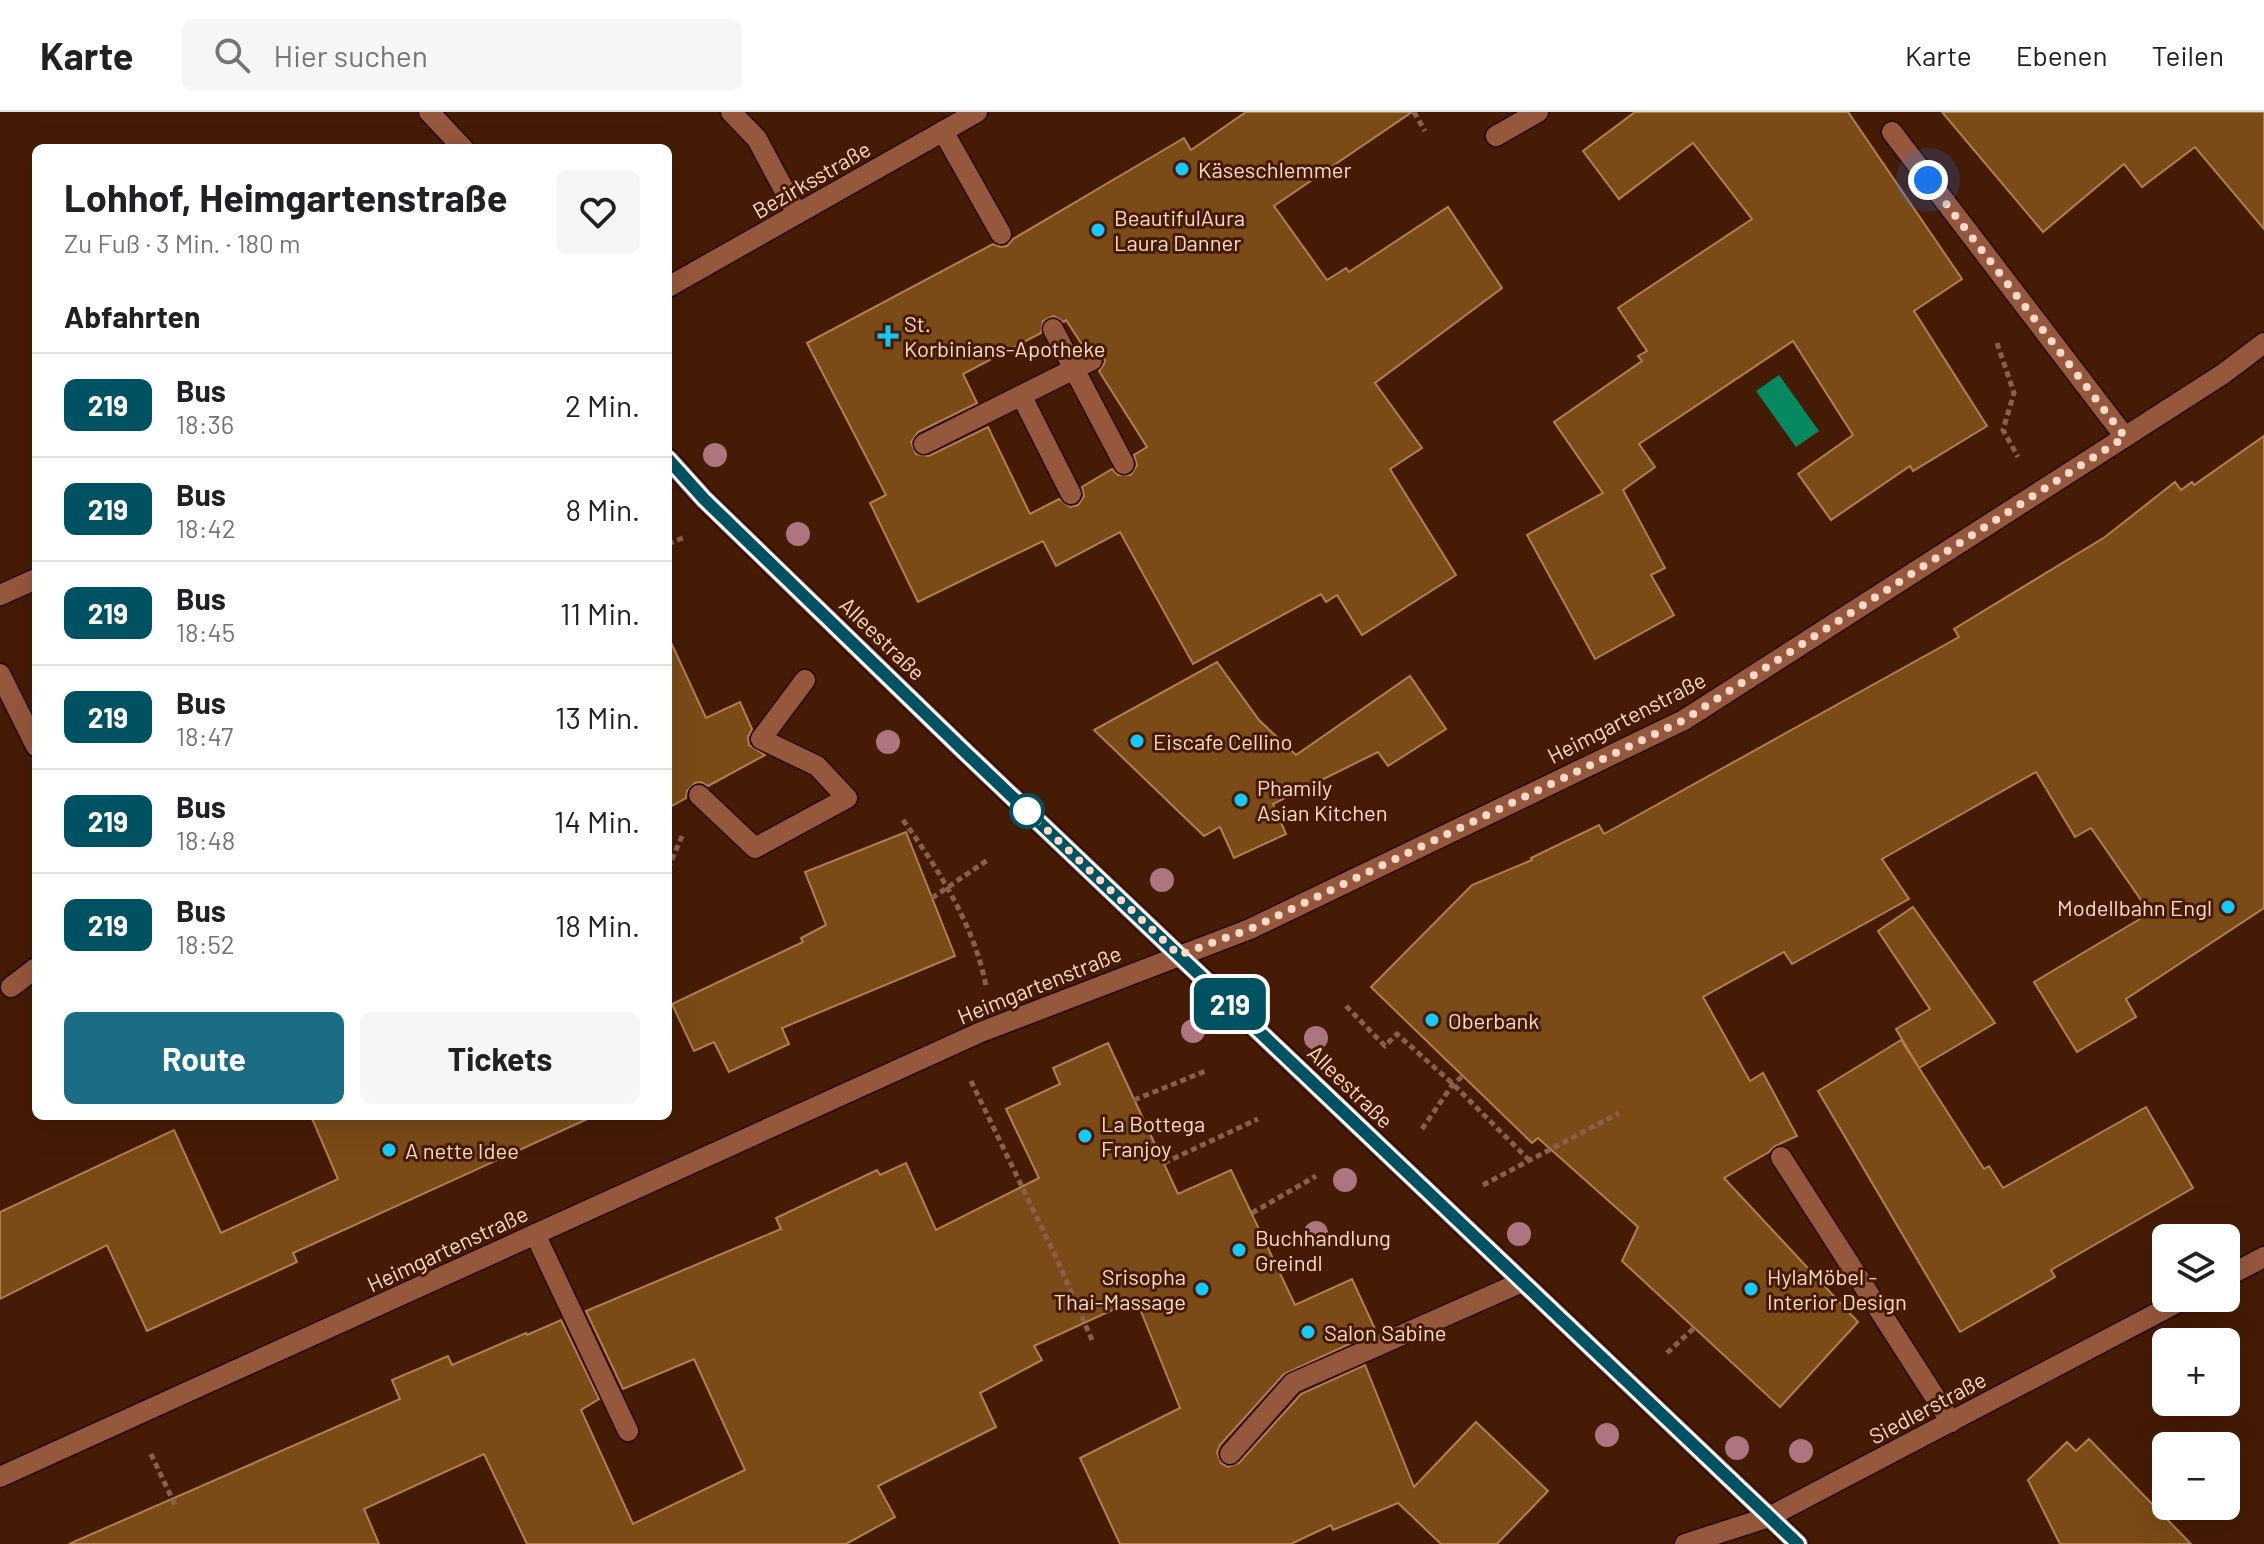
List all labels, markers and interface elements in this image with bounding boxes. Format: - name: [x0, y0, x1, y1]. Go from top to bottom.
- search box: [182, 19, 742, 91]
- text: Karte: [40, 32, 134, 78]
- icon: search: [210, 33, 254, 77]
- text: Hier suchen: [274, 37, 428, 73]
- text: Karte: [1905, 38, 1972, 72]
- text: Ebenen: [2016, 38, 2108, 72]
- text: Teilen: [2152, 38, 2224, 72]
- street label: Bezirksstraße: [747, 135, 875, 223]
- place label: Käseschlemmer: [1198, 156, 1351, 182]
- marker: Käseschlemmer: [1173, 160, 1191, 178]
- your location: [1908, 160, 1948, 200]
- button: heart: [556, 170, 640, 254]
- text: Lohhof, Heimgartenstraße: [64, 174, 507, 220]
- place label: BeautifulAura Laura Danner: [1114, 204, 1245, 255]
- marker: BeautifulAura Laura Danner: [1089, 221, 1107, 239]
- text: Zu Fuß · 3 Min. · 180 m: [64, 227, 300, 258]
- text: Abfahrten: [64, 298, 200, 334]
- place label: St. Korbinians-Apotheke: [904, 310, 1106, 361]
- marker: St. Korbinians-Apotheke: [879, 327, 897, 345]
- text: Bus: [176, 372, 226, 408]
- text: 2 Min.: [565, 387, 640, 423]
- text: 219: [88, 388, 128, 422]
- text: 18:36: [176, 408, 234, 439]
- text: Bus: [176, 476, 226, 512]
- text: 8 Min.: [565, 491, 640, 527]
- text: 219: [88, 492, 128, 526]
- text: 18:42: [176, 512, 236, 543]
- text: Bus: [176, 580, 226, 616]
- street label: Alleestraße: [835, 591, 931, 685]
- text: 11 Min.: [560, 595, 640, 631]
- text: 219: [88, 596, 128, 630]
- text: 18:45: [176, 616, 235, 647]
- street label: Heimgartenstraße: [1542, 666, 1710, 768]
- text: Bus: [176, 684, 226, 720]
- text: 13 Min.: [555, 699, 640, 735]
- text: 219: [88, 700, 128, 734]
- text: 18:47: [176, 720, 233, 751]
- place label: Eiscafe Cellino: [1153, 728, 1293, 754]
- marker: Eiscafe Cellino: [1128, 732, 1146, 750]
- place label: Phamily Asian Kitchen: [1257, 774, 1388, 825]
- text: Bus: [176, 788, 226, 824]
- marker: Phamily Asian Kitchen: [1232, 791, 1250, 809]
- unlabelled marker: [1010, 794, 1044, 828]
- text: 14 Min.: [554, 803, 640, 839]
- text: 219: [88, 804, 128, 838]
- text: 18:48: [176, 824, 235, 855]
- text: Bus: [176, 892, 226, 928]
- place label: Modellbahn Engl: [2057, 894, 2212, 920]
- marker: Modellbahn Engl: [2219, 898, 2237, 916]
- text: 18 Min.: [555, 907, 640, 943]
- text: 219: [88, 908, 128, 942]
- text: 18:52: [176, 928, 235, 959]
- street label: Heimgartenstraße: [953, 939, 1125, 1029]
- line badge: 219: [1184, 978, 1276, 1030]
- text: 219: [1210, 987, 1250, 1021]
- place label: Oberbank: [1448, 1007, 1539, 1033]
- marker: Oberbank: [1423, 1011, 1441, 1029]
- button: Route: [64, 1012, 344, 1104]
- button: Tickets: [360, 1012, 640, 1104]
- street label: Alleestraße: [1303, 1039, 1399, 1133]
- place label: La Bottega Franjoy: [1101, 1110, 1205, 1161]
- marker: La Bottega Franjoy: [1076, 1127, 1094, 1145]
- place label: A nette Idee: [405, 1137, 519, 1163]
- marker: A nette Idee: [380, 1141, 398, 1159]
- street label: Heimgartenstraße: [363, 1199, 531, 1297]
- place label: Buchhandlung Greindl: [1255, 1224, 1391, 1275]
- map controls: [2152, 1224, 2240, 1520]
- button: layers: [2152, 1224, 2240, 1312]
- marker: Buchhandlung Greindl: [1230, 1241, 1248, 1259]
- place label: Srisopha Thai-Massage: [1054, 1263, 1186, 1314]
- place label: HylaMöbel - Interior Design: [1767, 1263, 1907, 1314]
- marker: Srisopha Thai-Massage: [1193, 1280, 1211, 1298]
- marker: HylaMöbel - Interior Design: [1742, 1280, 1760, 1298]
- place label: Salon Sabine: [1324, 1319, 1446, 1345]
- marker: Salon Sabine: [1299, 1323, 1317, 1341]
- button: +: [2152, 1328, 2240, 1416]
- street label: Siedlerstraße: [1864, 1365, 1990, 1449]
- button: −: [2152, 1432, 2240, 1520]

